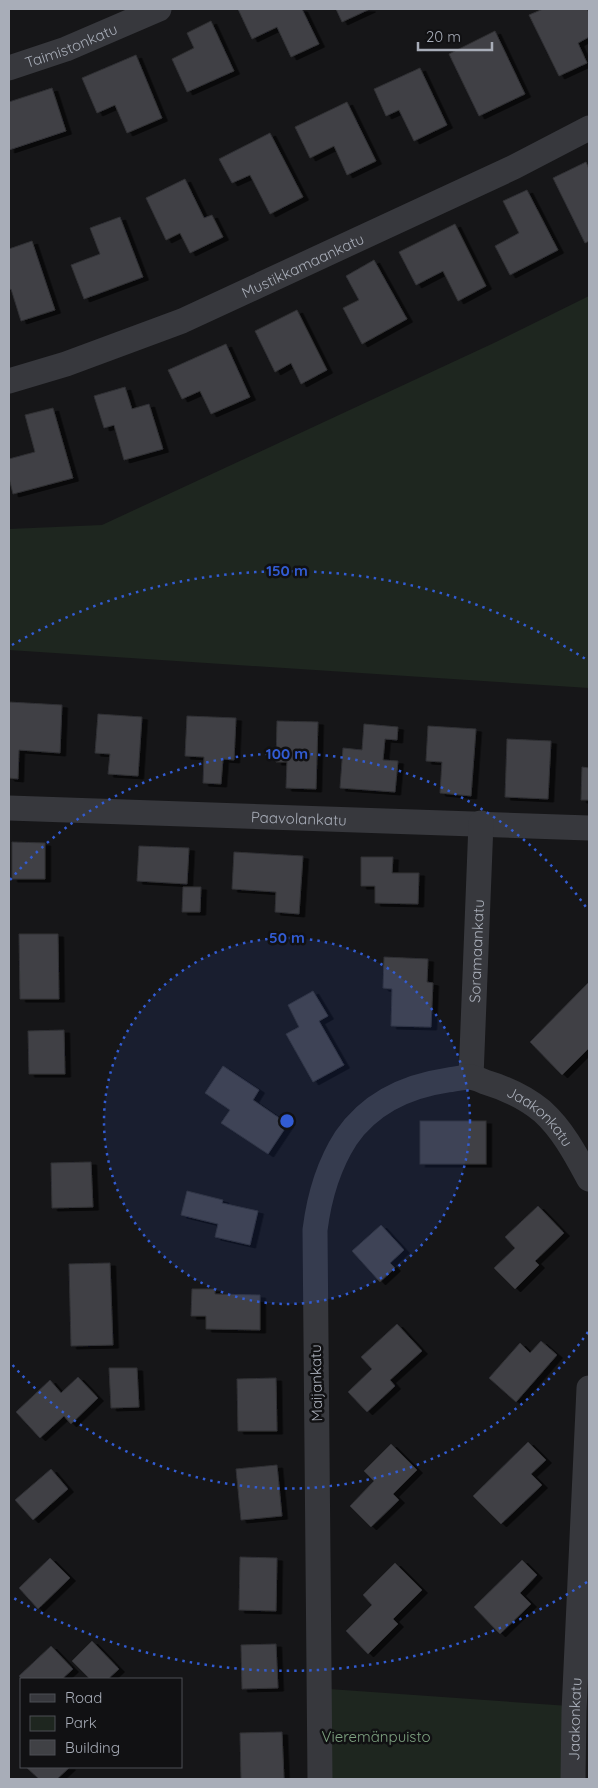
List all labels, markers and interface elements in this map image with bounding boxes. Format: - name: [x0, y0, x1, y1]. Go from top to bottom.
- street label: Taimistonkatu: [22, 19, 120, 72]
- scale bar: [418, 20, 492, 52]
- text: 20 m: [426, 27, 461, 46]
- street label: Mustikkamaankatu: [238, 229, 367, 302]
- text: 150 m: [266, 561, 308, 580]
- text: 100 m: [266, 744, 308, 763]
- street label: Paavolankatu: [251, 807, 347, 829]
- street label: Soramaankatu: [464, 899, 487, 1003]
- text: 50 m: [269, 928, 305, 947]
- street label: Jaakonkatu: [504, 1082, 577, 1150]
- centre of rings: [278, 1112, 296, 1130]
- street label: Maijankatu: [306, 1344, 326, 1422]
- street label: Jaakonkatu: [564, 1677, 585, 1761]
- legend: [20, 1678, 182, 1768]
- text: Road: [65, 1688, 102, 1707]
- text: Park: [65, 1713, 97, 1732]
- park label: Vieremänpuisto: [322, 1727, 430, 1746]
- text: Building: [65, 1738, 120, 1757]

